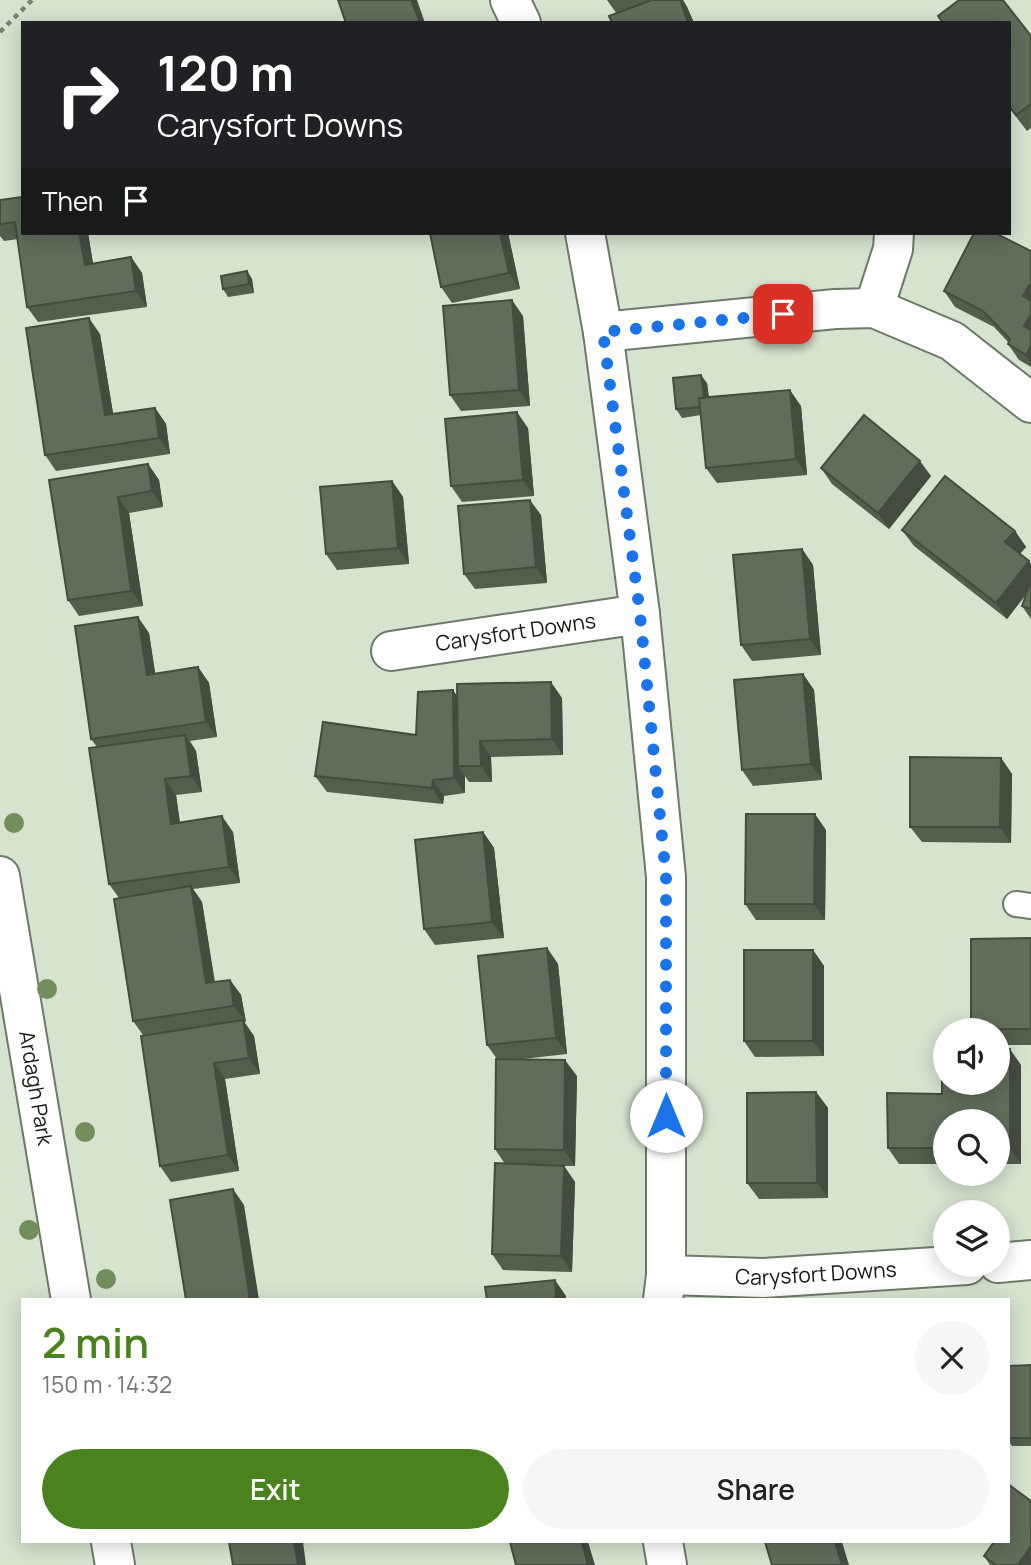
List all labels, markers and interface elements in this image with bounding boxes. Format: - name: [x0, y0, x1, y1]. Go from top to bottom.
- text: 120 m: [157, 39, 294, 106]
- icon: right: [42, 49, 133, 140]
- text: Carysfort Downs: [157, 103, 403, 147]
- icon: arrive: [117, 182, 155, 220]
- text: Then: [42, 183, 103, 219]
- pin: [753, 284, 813, 344]
- icon: arrive: [764, 295, 802, 333]
- street label: Carysfort Downs: [433, 606, 598, 657]
- map controls: [933, 1018, 1010, 1277]
- button: sound: [933, 1018, 1010, 1095]
- street label: Ardagh Park: [13, 1028, 60, 1148]
- position arrow: [629, 1079, 703, 1153]
- button: search: [933, 1109, 1010, 1186]
- button: layers: [933, 1200, 1010, 1277]
- street label: Carysfort Downs: [735, 1255, 897, 1291]
- text: 2 min: [42, 1313, 149, 1371]
- button: close: [915, 1321, 989, 1395]
- text: 150 m · 14:32: [42, 1368, 172, 1400]
- button: Exit: [42, 1449, 509, 1529]
- button: Share: [523, 1449, 989, 1529]

